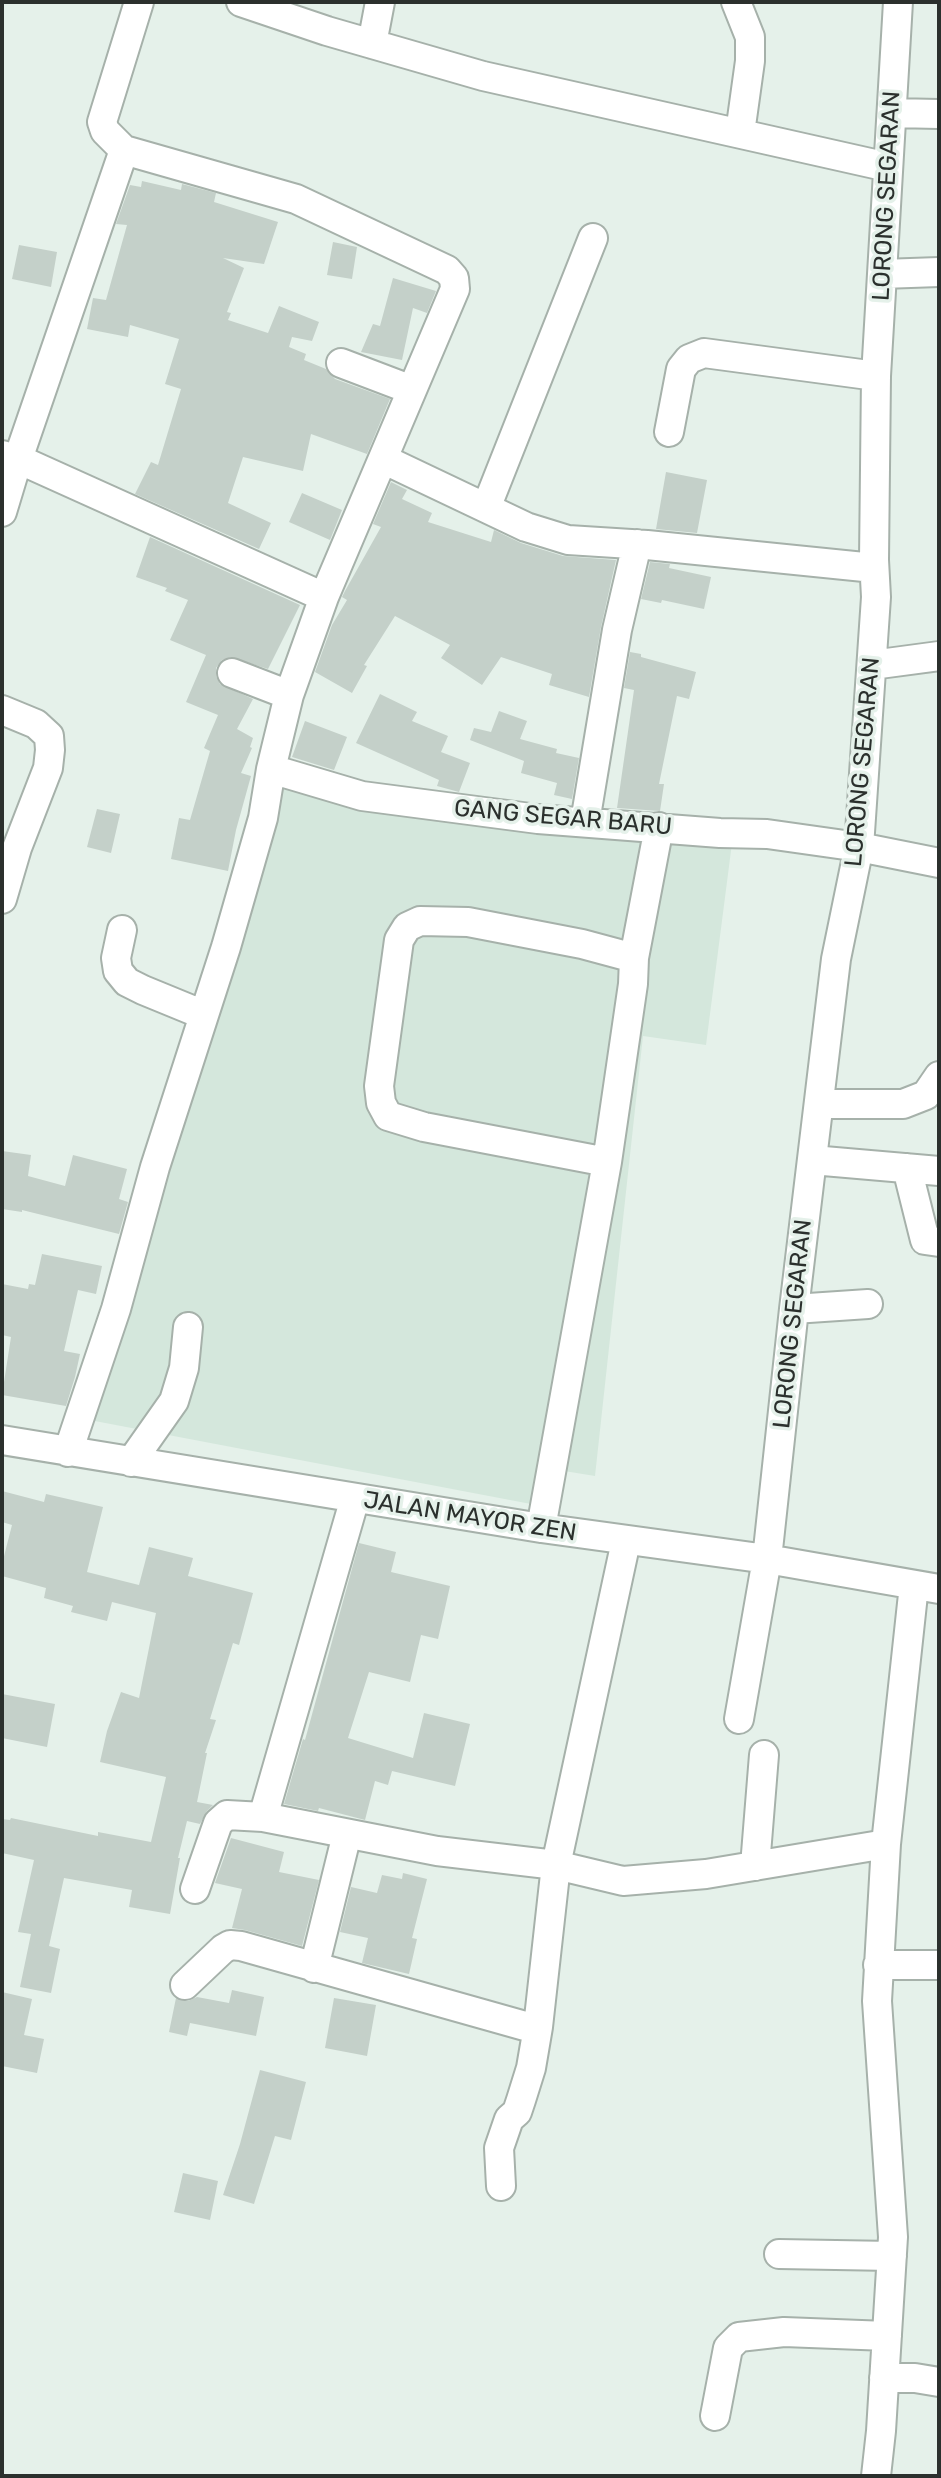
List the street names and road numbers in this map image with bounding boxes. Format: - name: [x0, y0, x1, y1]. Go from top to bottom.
- street label: LORONG SEGARAN: [867, 90, 907, 302]
- street label: LORONG SEGARAN: [839, 656, 887, 868]
- street label: GANG SEGAR BARU: [453, 794, 673, 842]
- street label: LORONG SEGARAN: [768, 1218, 818, 1430]
- street label: JALAN MAYOR ZEN: [362, 1486, 578, 1548]

